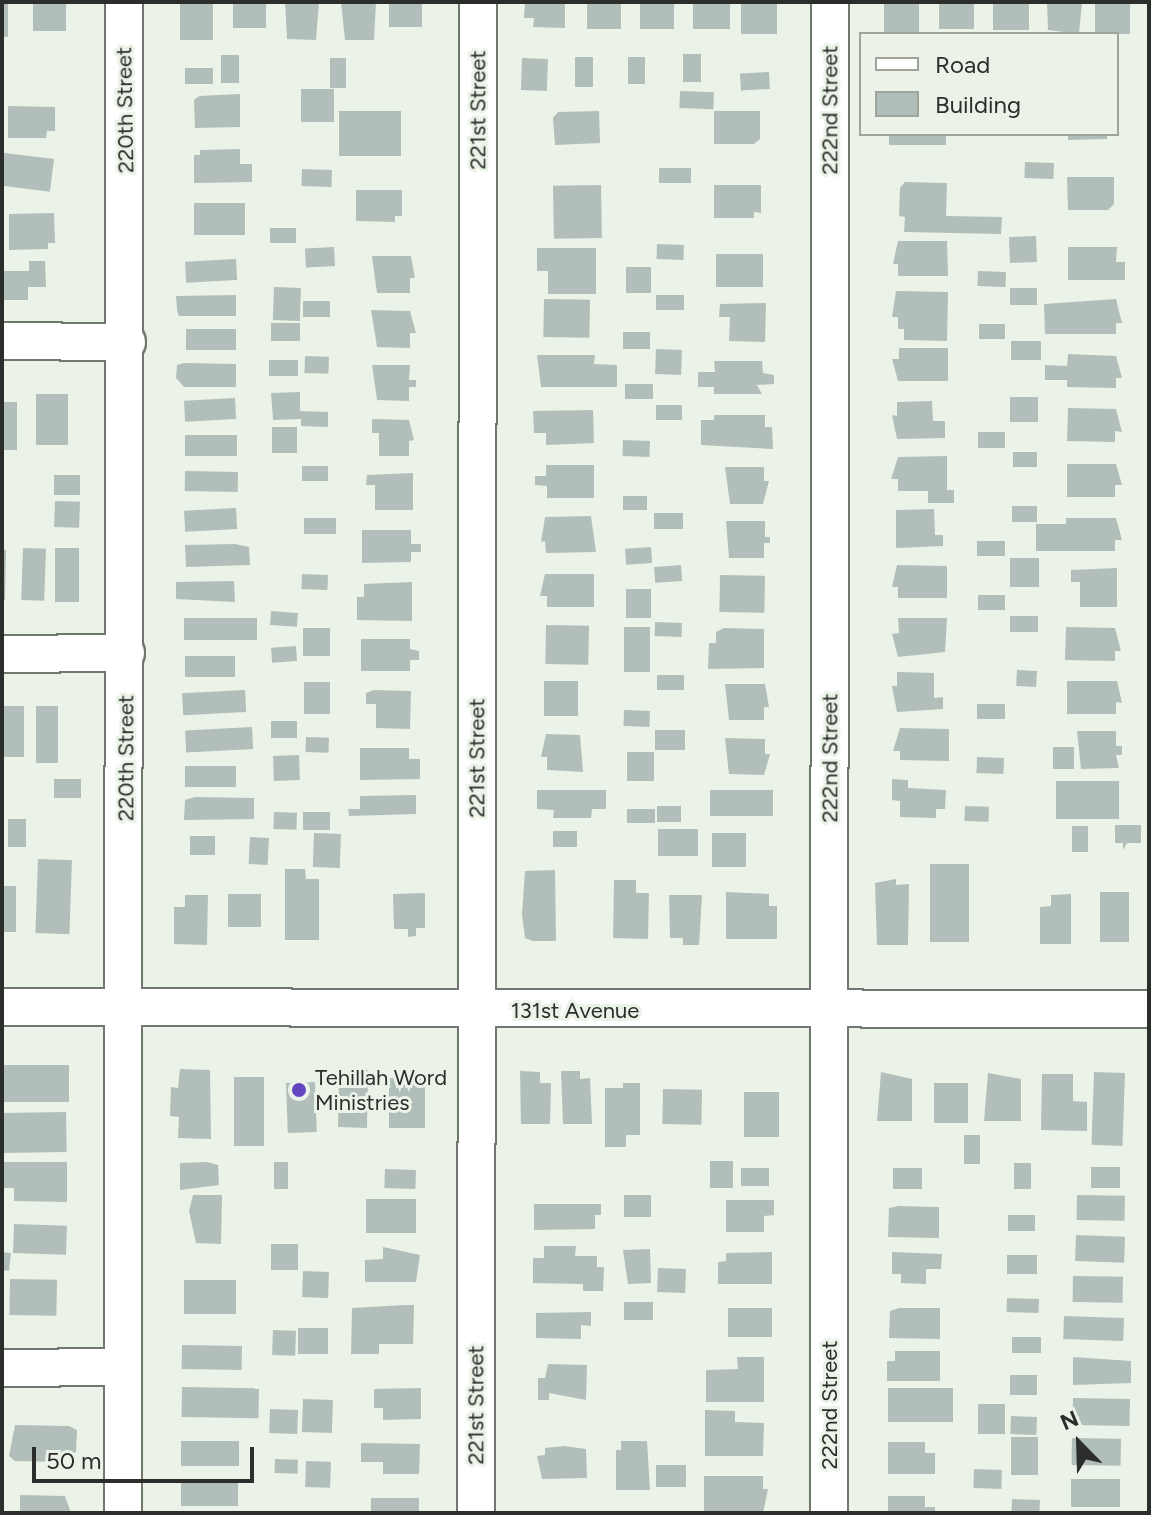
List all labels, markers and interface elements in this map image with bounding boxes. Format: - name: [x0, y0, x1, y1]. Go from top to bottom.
- legend: [859, 32, 1119, 136]
- street label: 222nd Street: [817, 45, 843, 175]
- street label: 220th Street: [111, 47, 139, 173]
- street label: 221st Street: [465, 50, 491, 170]
- text: Road: [935, 50, 990, 79]
- text: Building: [935, 90, 1021, 119]
- street label: 222nd Street: [817, 693, 843, 823]
- street label: 220th Street: [113, 695, 139, 821]
- street label: 221st Street: [464, 698, 490, 818]
- street label: 131st Avenue: [511, 998, 639, 1024]
- place label: Tehillah Word Ministries: [315, 1064, 447, 1116]
- marker: Tehillah Word Ministries: [290, 1081, 308, 1099]
- street label: 222nd Street: [817, 1340, 843, 1470]
- street label: 221st Street: [463, 1345, 489, 1465]
- north arrow: [1039, 1403, 1119, 1483]
- text: N: [1056, 1405, 1083, 1436]
- scale bar: [36, 1431, 258, 1481]
- text: 50 m: [46, 1446, 102, 1475]

